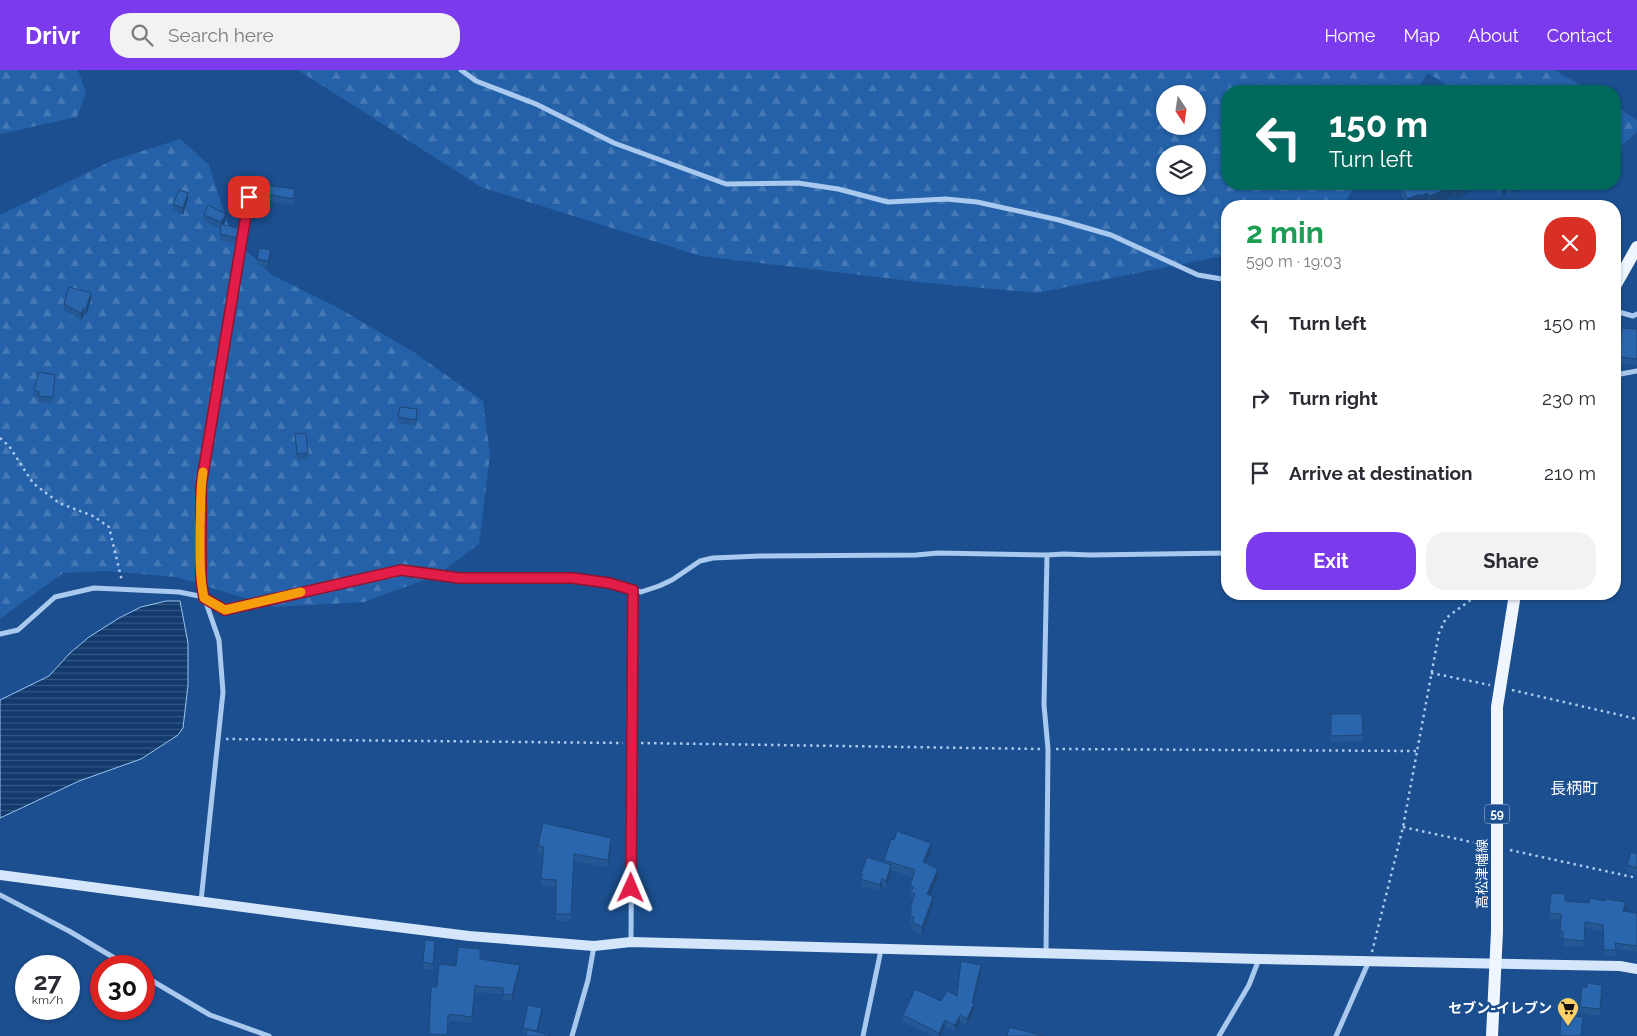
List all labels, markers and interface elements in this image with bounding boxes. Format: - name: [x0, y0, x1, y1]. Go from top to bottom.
- search box: [110, 13, 460, 58]
- text: Drivr: [25, 21, 80, 50]
- icon: search: [128, 21, 156, 49]
- text: Search here: [168, 24, 274, 46]
- text: Home: [1324, 25, 1375, 46]
- text: Map: [1403, 25, 1440, 46]
- text: About: [1468, 25, 1519, 46]
- text: Contact: [1547, 25, 1612, 46]
- north arrow: [1156, 85, 1206, 135]
- map controls: [1156, 85, 1206, 195]
- text: 150 m: [1329, 104, 1428, 145]
- icon: left: [1246, 105, 1311, 170]
- button: layers: [1156, 145, 1206, 195]
- text: Turn left: [1329, 146, 1413, 172]
- pin: [228, 176, 270, 218]
- icon: arrive: [235, 183, 263, 211]
- text: 2 min: [1246, 215, 1324, 250]
- button: close: [1544, 217, 1596, 269]
- text: 590 m · 19:03: [1246, 252, 1341, 271]
- icon: left: [1246, 309, 1274, 337]
- text: Turn left: [1289, 312, 1366, 334]
- text: 150 m: [1544, 312, 1596, 334]
- icon: right: [1246, 384, 1274, 412]
- text: Turn right: [1289, 387, 1378, 409]
- text: 230 m: [1542, 387, 1596, 409]
- icon: arrive: [1246, 459, 1274, 487]
- text: Arrive at destination: [1289, 462, 1473, 484]
- text: 210 m: [1544, 462, 1596, 484]
- button: Exit: [1246, 532, 1416, 590]
- button: Share: [1426, 532, 1596, 590]
- district label: 長柄町: [1550, 779, 1598, 798]
- road number: 59: [1484, 804, 1510, 824]
- street label: 高松津幡線: [1474, 839, 1490, 909]
- position arrow: [604, 861, 656, 913]
- speed limit sign: 30: [90, 955, 155, 1020]
- text: 27: [33, 966, 62, 996]
- text: km/h: [32, 993, 63, 1007]
- supermarket icon: セブン-イレブン: [1556, 996, 1580, 1027]
- place label: セブン-イレブン: [1448, 1000, 1552, 1016]

